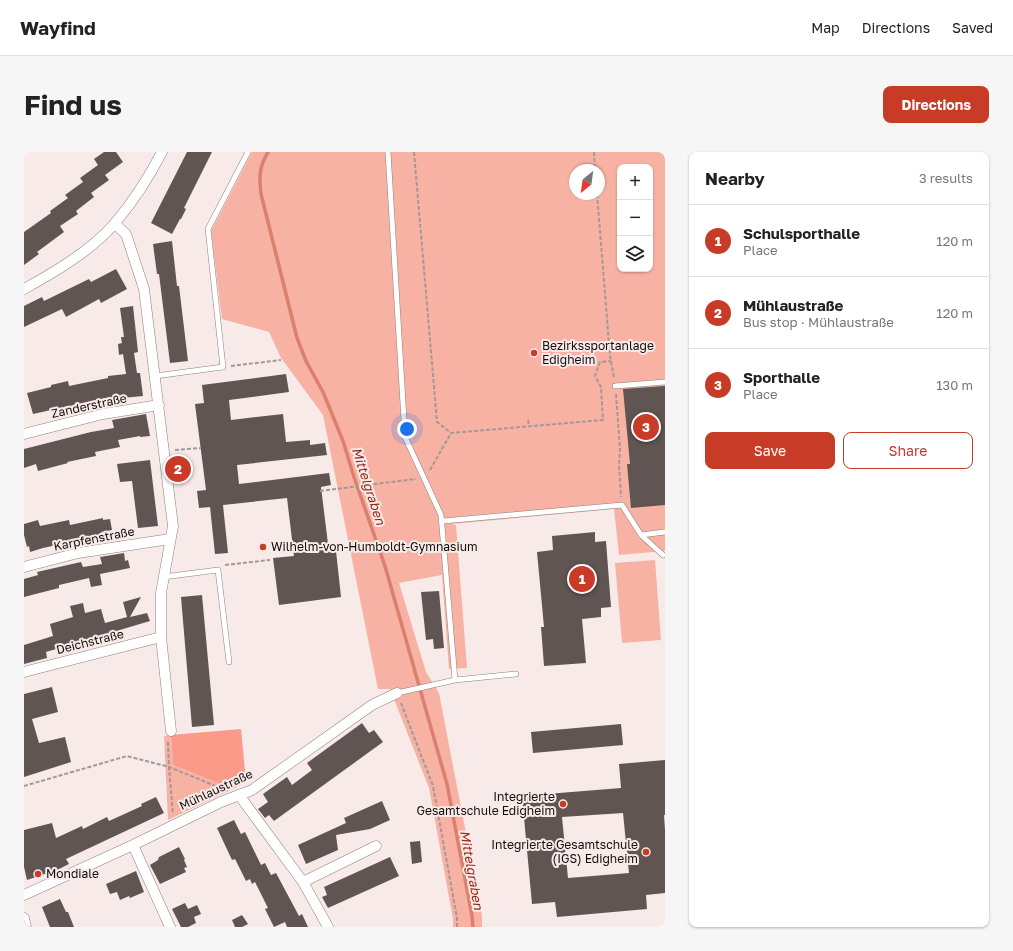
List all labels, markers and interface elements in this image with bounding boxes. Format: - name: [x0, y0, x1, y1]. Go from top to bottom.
- text: Wayfind: [20, 16, 96, 39]
- text: Map: [811, 19, 840, 36]
- text: Directions: [862, 19, 930, 36]
- text: Saved: [952, 19, 993, 36]
- button: Directions: [883, 86, 989, 123]
- text: Find us: [24, 88, 122, 121]
- north arrow: [569, 164, 605, 200]
- map controls: [617, 164, 653, 272]
- button: +: [617, 164, 653, 200]
- text: Nearby: [705, 168, 765, 189]
- text: 3 results: [919, 170, 973, 186]
- button: −: [617, 200, 653, 236]
- text: Schulsporthalle: [743, 224, 860, 242]
- text: 1: [715, 233, 721, 249]
- text: 120 m: [936, 233, 973, 249]
- button: layers: [617, 236, 653, 272]
- text: Place: [743, 242, 778, 258]
- text: Mühlaustraße: [743, 296, 843, 314]
- text: 2: [714, 305, 722, 321]
- text: 120 m: [936, 305, 973, 321]
- text: Bus stop · Mühlaustraße: [743, 314, 894, 330]
- place label: Bezirkssportanlage Edigheim: [542, 338, 654, 367]
- marker: Bezirkssportanlage Edigheim: [529, 348, 539, 358]
- text: Sporthalle: [743, 368, 820, 386]
- text: 3: [714, 377, 722, 393]
- text: 130 m: [936, 377, 973, 393]
- text: Place: [743, 386, 778, 402]
- street label: Zanderstraße: [50, 390, 128, 421]
- pin: 3: [633, 412, 659, 442]
- your location: [397, 419, 417, 439]
- button: Save: [705, 432, 835, 469]
- button: Share: [843, 432, 973, 469]
- water label: Mittelgraben: [349, 445, 389, 528]
- pin: 2: [165, 454, 191, 484]
- street label: Karpfenstraße: [52, 523, 136, 554]
- place label: Wilhelm-von-Humboldt-Gymnasium: [271, 539, 478, 554]
- marker: Wilhelm-von-Humboldt-Gymnasium: [258, 542, 268, 552]
- pin: 1: [569, 564, 595, 594]
- street label: Deichstraße: [55, 626, 125, 657]
- street label: Mühlaustraße: [177, 766, 255, 813]
- place label: Integrierte Gesamtschule Edigheim: [417, 789, 555, 818]
- marker: Integrierte Gesamtschule Edigheim: [558, 799, 568, 809]
- water label: Mittelgraben: [457, 829, 487, 912]
- place label: Integrierte Gesamtschule (IGS) Edigheim: [491, 837, 638, 866]
- marker: Integrierte Gesamtschule (IGS) Edigheim: [641, 847, 651, 857]
- place label: Mondiale: [46, 866, 99, 881]
- marker: Mondiale: [33, 869, 43, 879]

